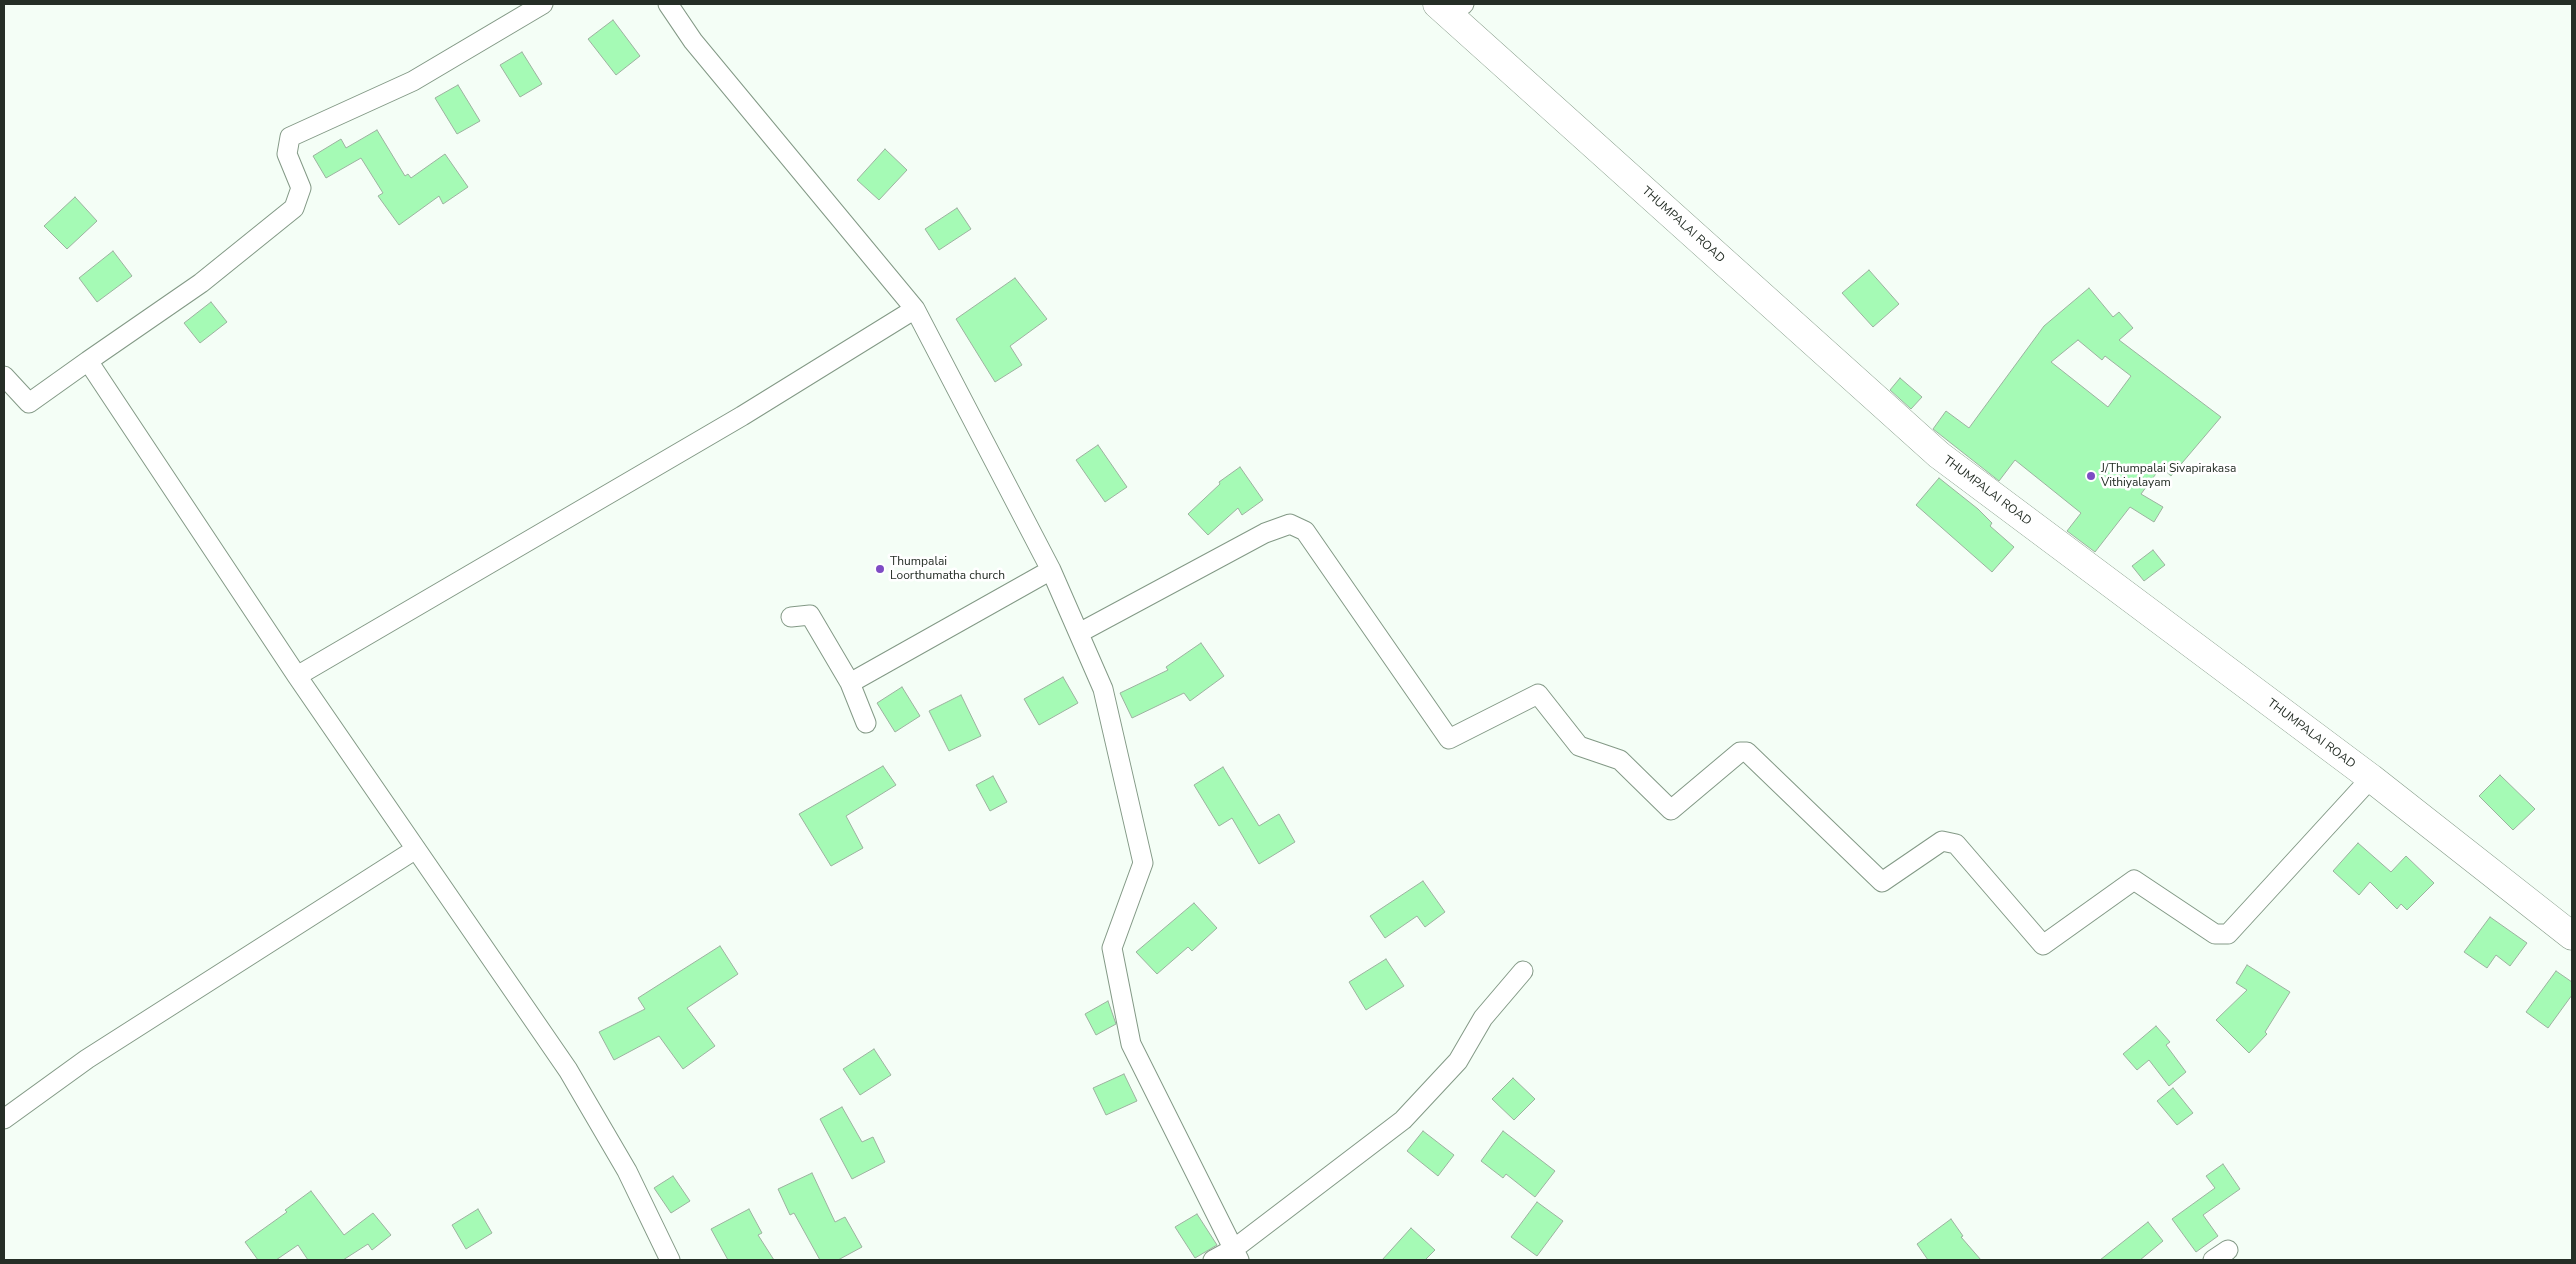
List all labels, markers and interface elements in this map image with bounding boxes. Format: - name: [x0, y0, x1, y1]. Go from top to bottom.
- street label: THUMPALAI ROAD: [1639, 184, 1727, 266]
- street label: THUMPALAI ROAD: [1940, 453, 2034, 529]
- place label: J/Thumpalai Sivapirakasa Vithiyalayam: [2101, 462, 2236, 490]
- marker: J/Thumpalai Sivapirakasa Vithiyalayam: [2085, 470, 2097, 482]
- place label: Thumpalai Loorthumatha church: [890, 555, 1005, 583]
- marker: Thumpalai Loorthumatha church: [874, 563, 886, 575]
- street label: THUMPALAI ROAD: [2264, 696, 2358, 772]

